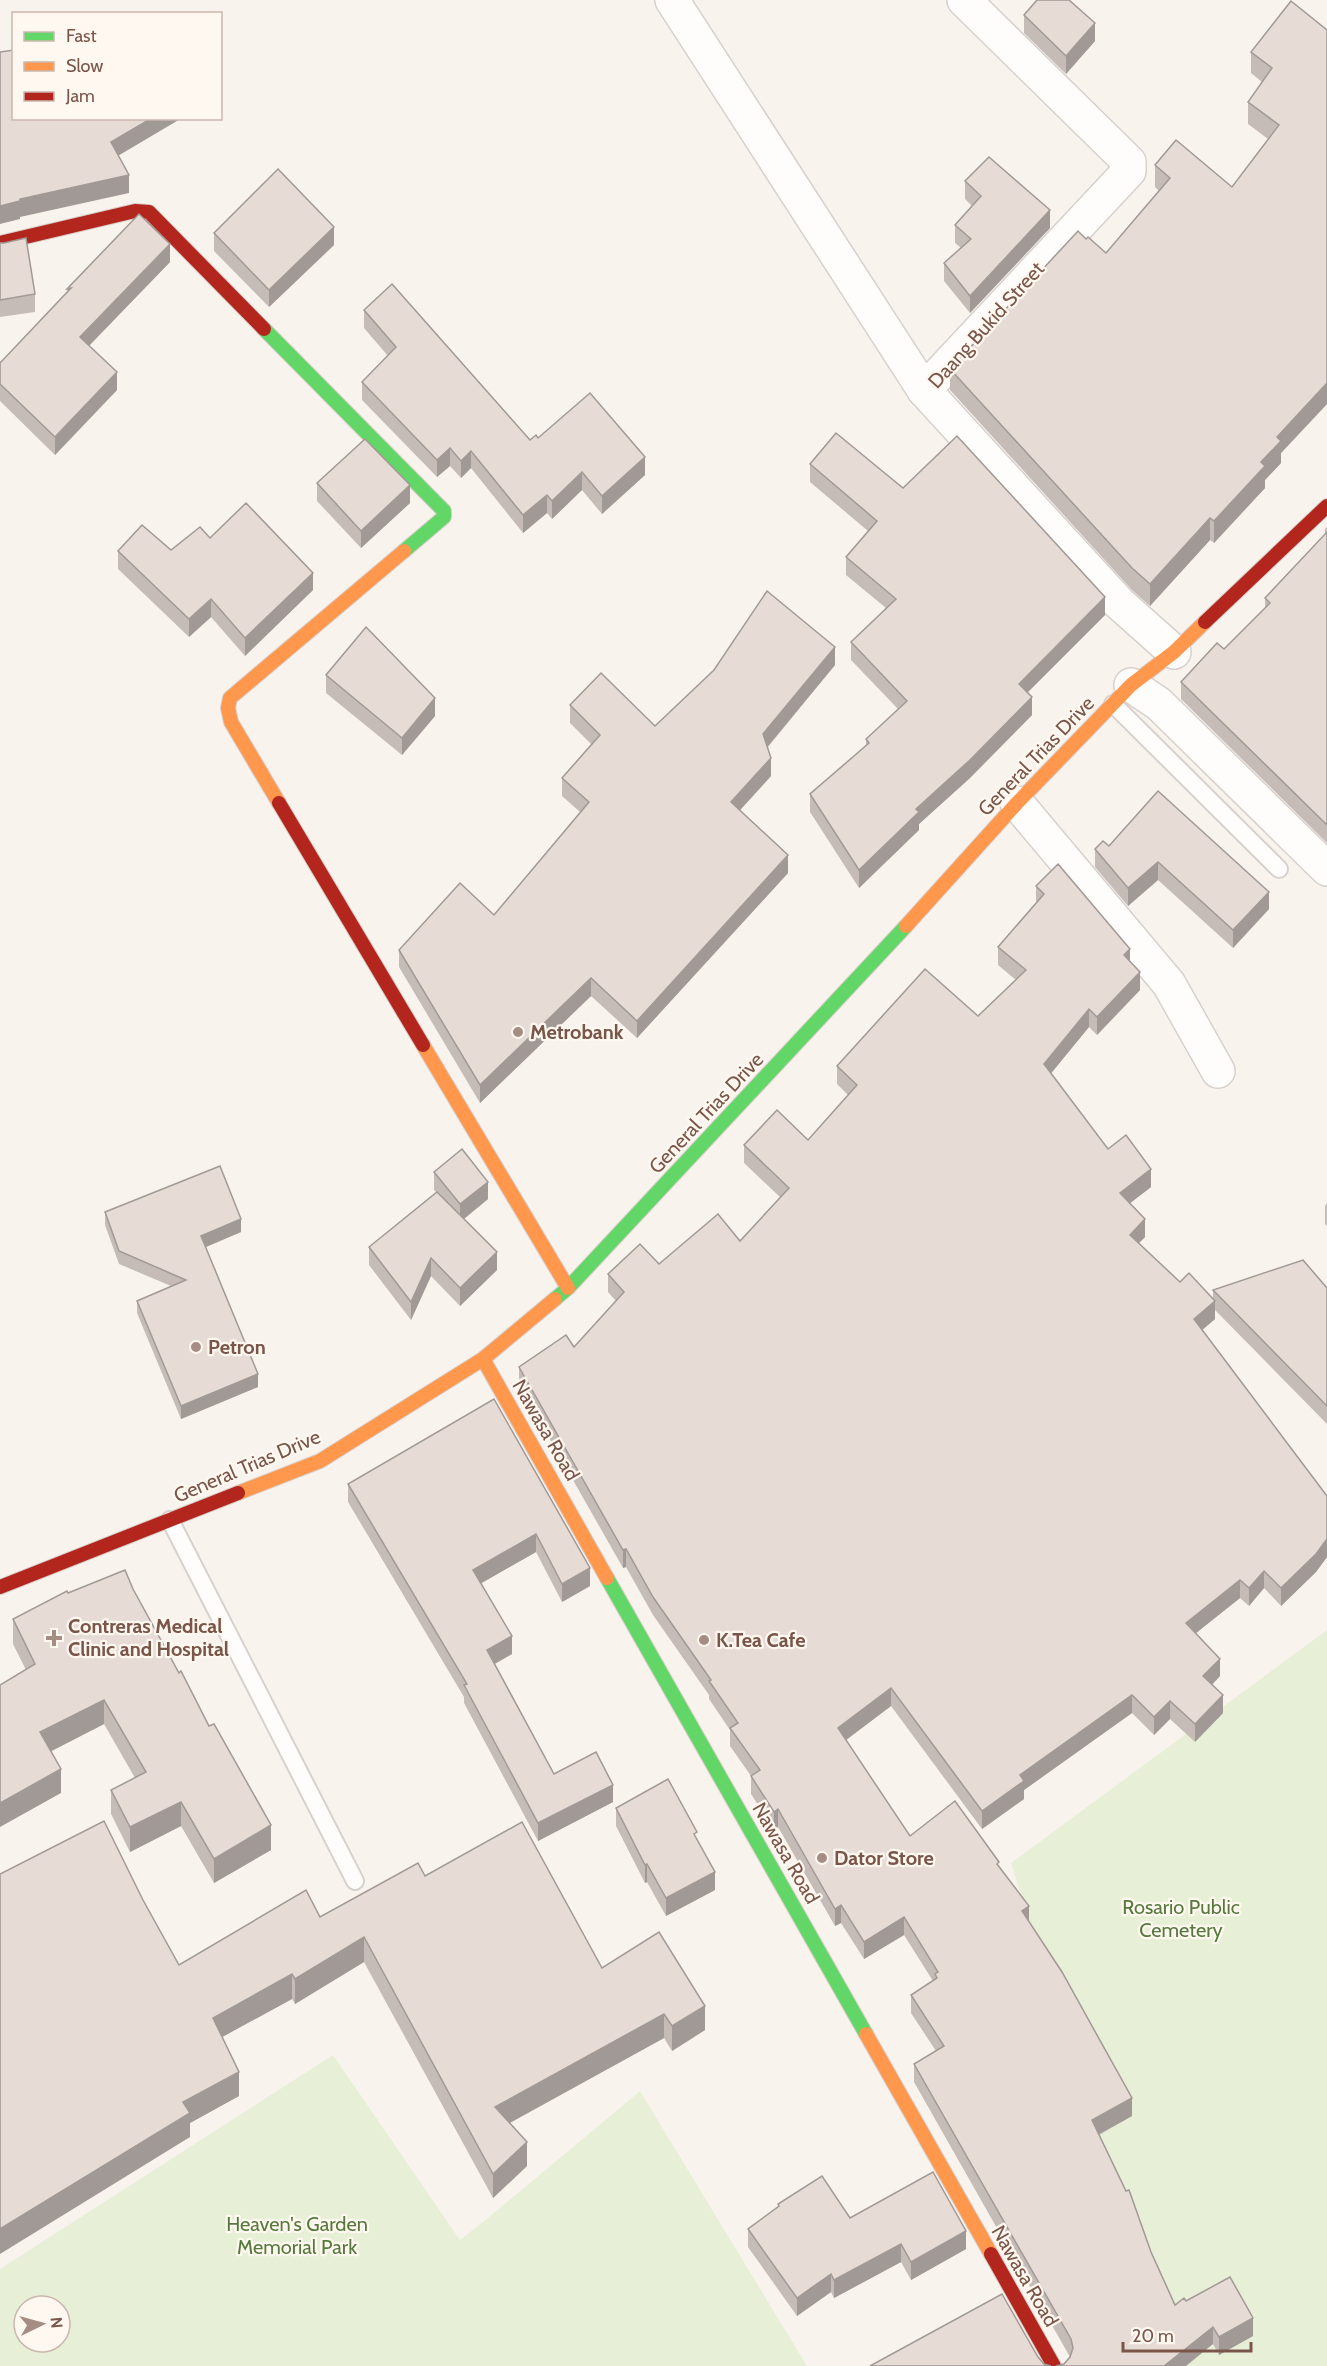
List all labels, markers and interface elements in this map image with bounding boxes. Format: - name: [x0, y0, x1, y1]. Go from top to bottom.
- legend: [12, 12, 222, 120]
- text: Fast: [66, 25, 97, 47]
- text: Slow: [66, 55, 103, 77]
- text: Jam: [65, 85, 95, 107]
- street label: Daang Bukid Street: [923, 257, 1049, 393]
- street label: General Trias Drive: [973, 691, 1099, 821]
- place label: Metrobank: [530, 1020, 624, 1044]
- marker: Metrobank: [511, 1025, 525, 1039]
- street label: General Trias Drive: [644, 1048, 768, 1178]
- place label: Petron: [208, 1335, 266, 1359]
- marker: Petron: [189, 1340, 203, 1354]
- street label: Nawasa Road: [507, 1375, 585, 1485]
- street label: General Trias Drive: [170, 1424, 324, 1508]
- place label: Contreras Medical Clinic and Hospital: [68, 1614, 229, 1661]
- place label: K.Tea Cafe: [716, 1628, 806, 1652]
- marker: Contreras Medical Clinic and Hospital: [45, 1629, 63, 1647]
- marker: K.Tea Cafe: [697, 1633, 711, 1647]
- street label: Nawasa Road: [747, 1798, 825, 1908]
- place label: Dator Store: [834, 1846, 934, 1870]
- marker: Dator Store: [815, 1851, 829, 1865]
- park label: Rosario Public Cemetery: [1122, 1895, 1240, 1942]
- park label: Heaven's Garden Memorial Park: [226, 2212, 368, 2259]
- street label: Nawasa Road: [986, 2221, 1064, 2331]
- north arrow: [12, 2294, 72, 2354]
- scale bar: [1123, 2315, 1250, 2353]
- text: N: [46, 2316, 66, 2329]
- text: 20 m: [1132, 2325, 1174, 2347]

